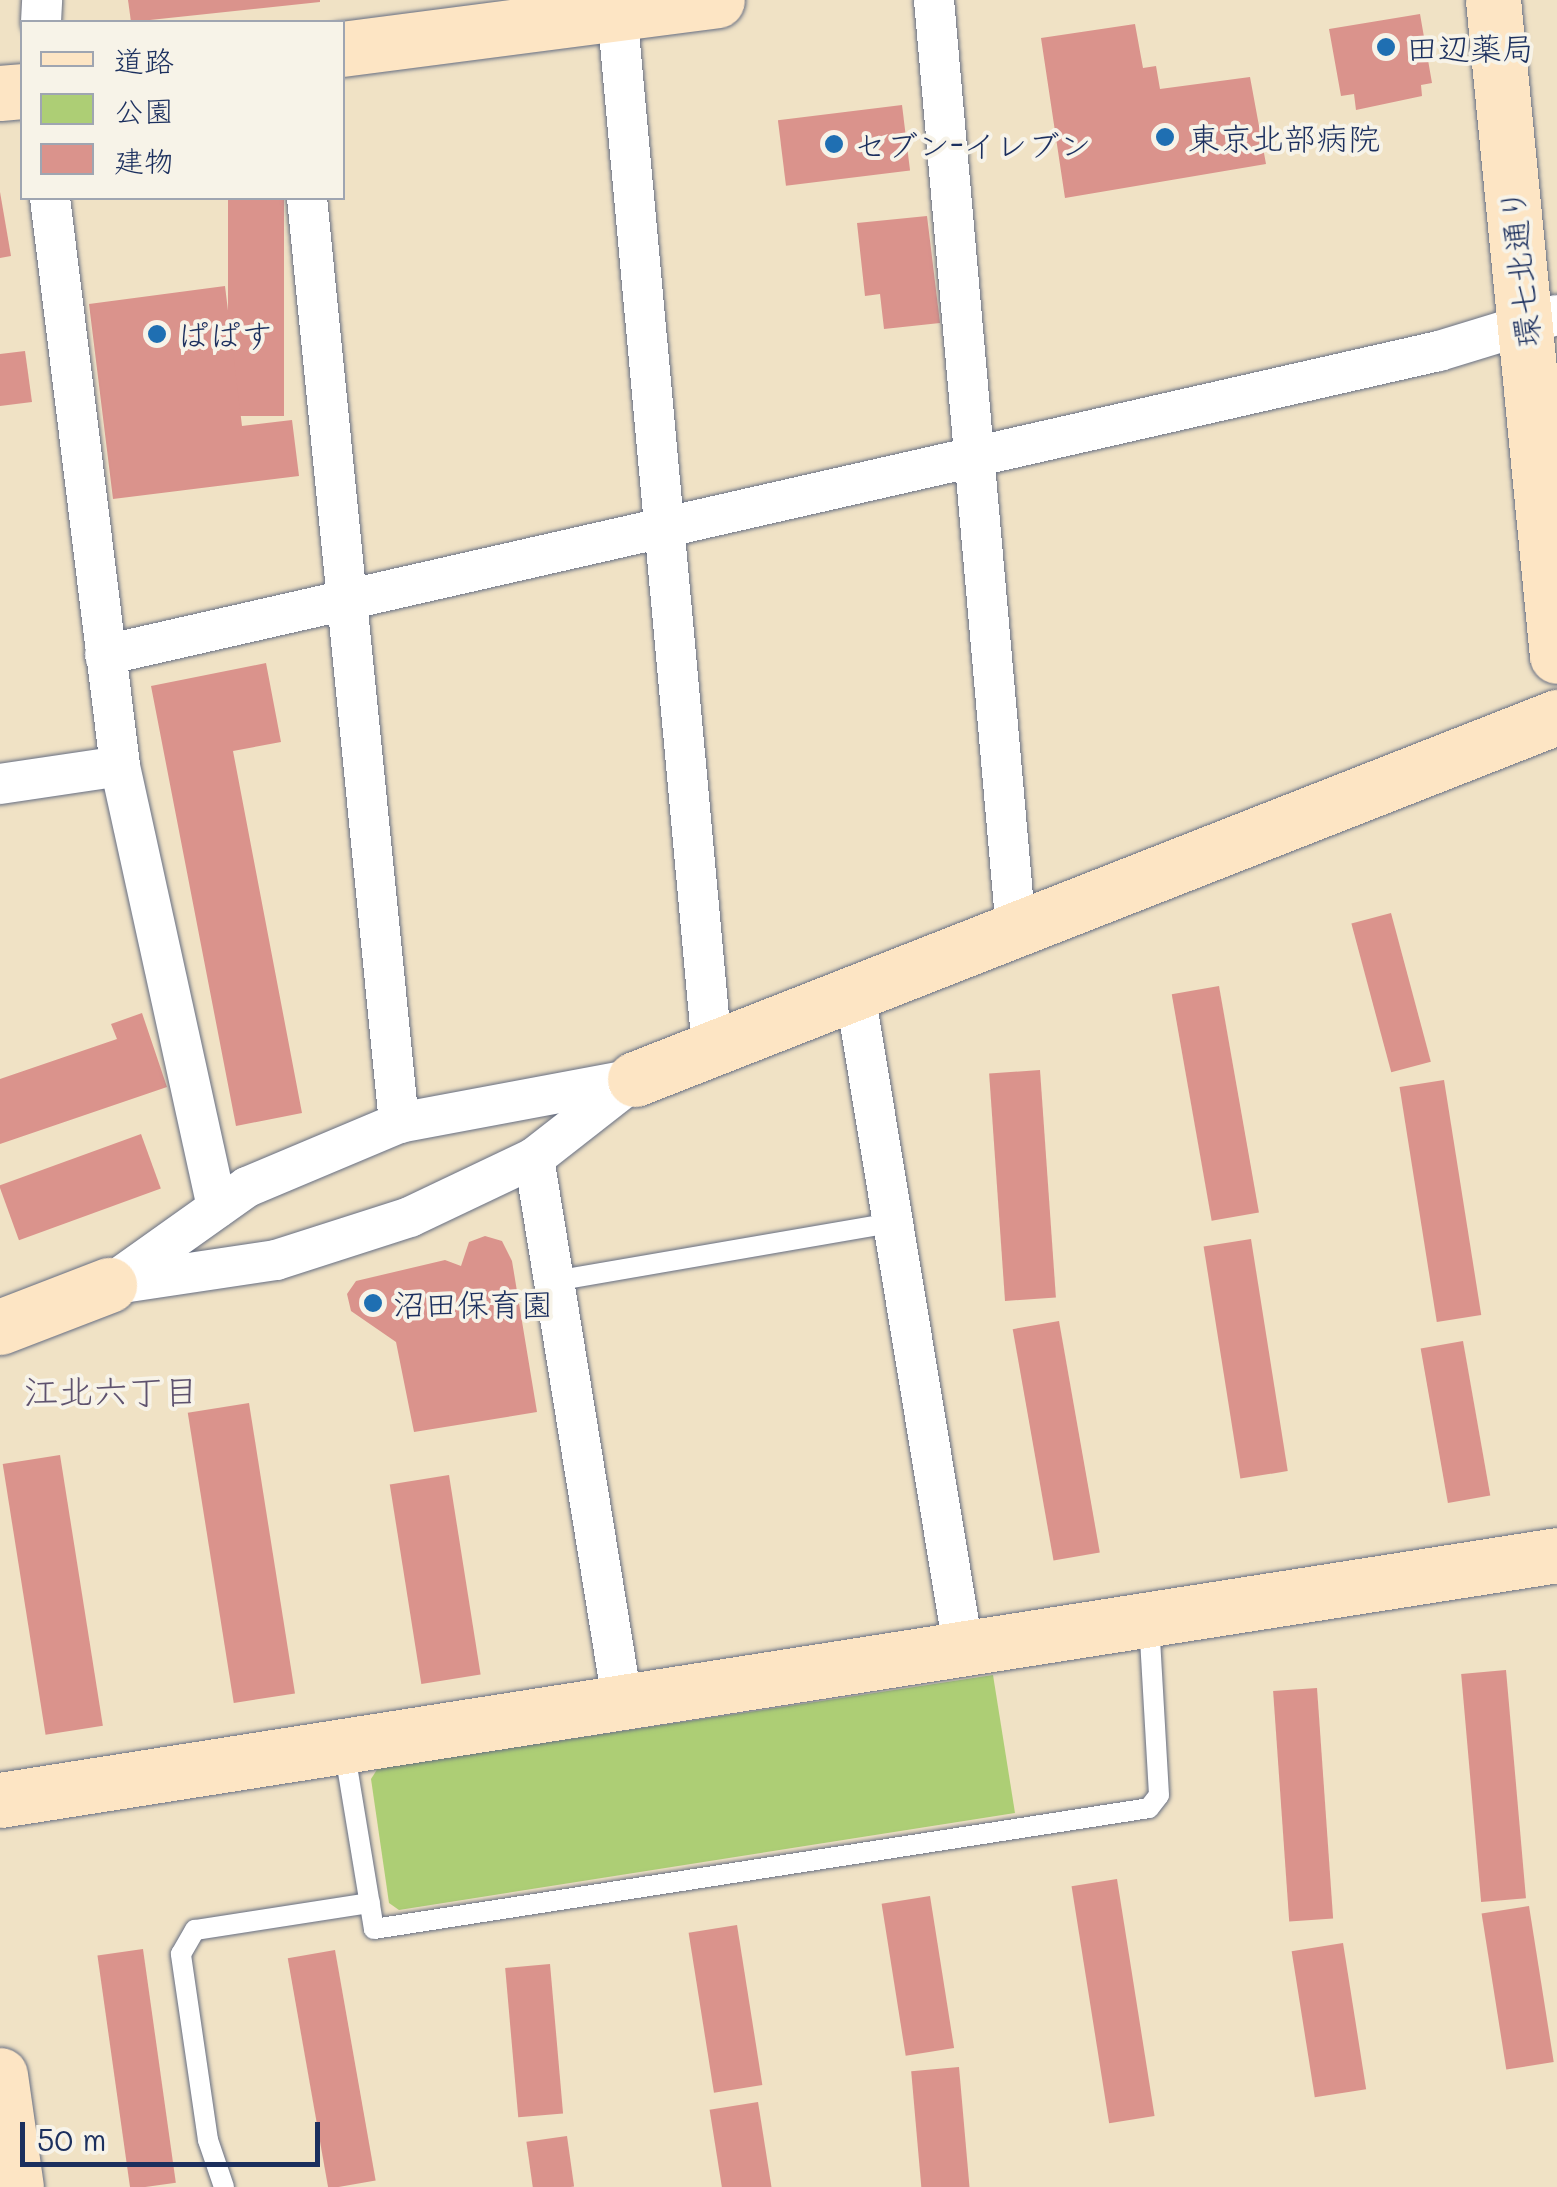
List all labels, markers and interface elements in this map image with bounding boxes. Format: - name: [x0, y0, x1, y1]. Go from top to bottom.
- legend: [20, 20, 345, 200]
- place label: 田辺薬局: [1406, 28, 1534, 66]
- marker: 田辺薬局: [1375, 36, 1397, 58]
- text: 道路: [114, 40, 174, 80]
- text: 公園: [114, 90, 174, 130]
- place label: 東京北部病院: [1188, 118, 1380, 156]
- marker: 東京北部病院: [1152, 124, 1178, 150]
- place label: セブン-イレブン: [854, 125, 1092, 163]
- marker: セブン-イレブン: [823, 133, 845, 155]
- text: 建物: [114, 140, 174, 180]
- street label: 環七北通り: [1492, 186, 1546, 350]
- place label: ぱぱす: [177, 315, 273, 353]
- marker: ぱぱす: [146, 323, 168, 345]
- place label: 沼田保育園: [393, 1284, 553, 1322]
- marker: 沼田保育園: [362, 1292, 384, 1314]
- district label: 江北六丁目: [24, 1369, 198, 1411]
- scale bar: [25, 2102, 325, 2164]
- text: 50 m: [37, 2119, 107, 2159]

